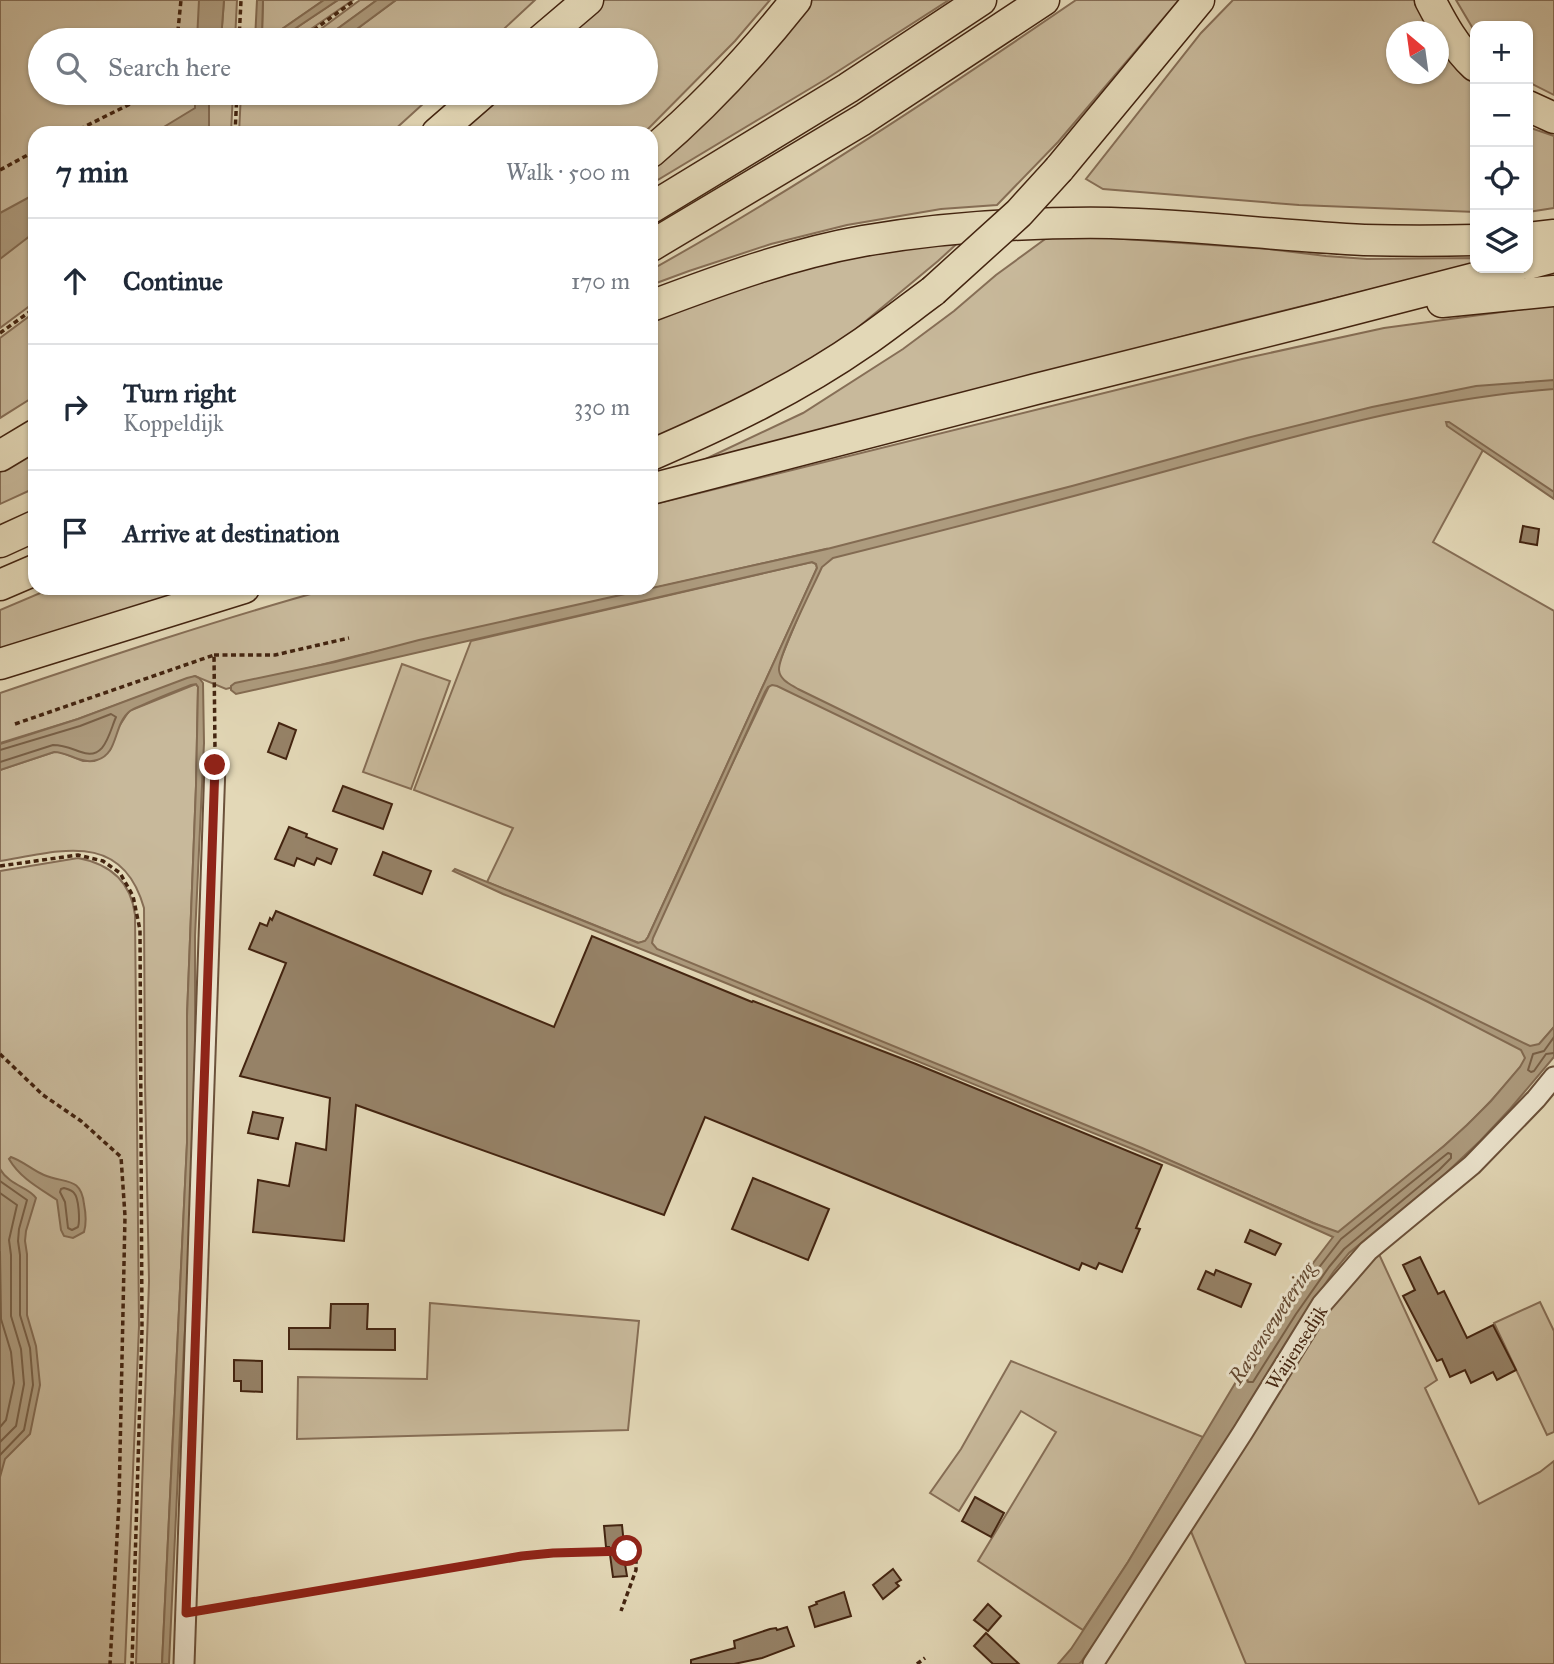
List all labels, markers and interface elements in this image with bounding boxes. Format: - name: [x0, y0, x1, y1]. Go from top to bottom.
- north arrow: [1386, 21, 1449, 84]
- map controls: [1470, 21, 1533, 273]
- button: +: [1470, 21, 1533, 84]
- search box: [28, 28, 658, 105]
- icon: search: [52, 48, 90, 86]
- text: Search here: [108, 51, 231, 83]
- button: −: [1470, 84, 1533, 147]
- button: locate: [1470, 147, 1533, 210]
- text: 7 min: [56, 154, 128, 190]
- text: Walk · 500 m: [506, 158, 630, 186]
- button: layers: [1470, 210, 1533, 273]
- icon: ahead: [56, 262, 94, 300]
- text: Continue: [123, 265, 223, 297]
- text: 170 m: [571, 267, 630, 295]
- text: Turn right: [123, 377, 236, 409]
- icon: right: [56, 388, 94, 426]
- text: 330 m: [574, 393, 630, 421]
- text: Koppeldijk: [123, 409, 224, 437]
- icon: arrive: [56, 514, 94, 552]
- text: Arrive at destination: [123, 517, 340, 549]
- route end: [199, 749, 230, 780]
- water label: Ravensewetering: [1222, 1256, 1322, 1390]
- street label: Waijensedijk: [1261, 1301, 1332, 1394]
- route start: [611, 1535, 642, 1566]

